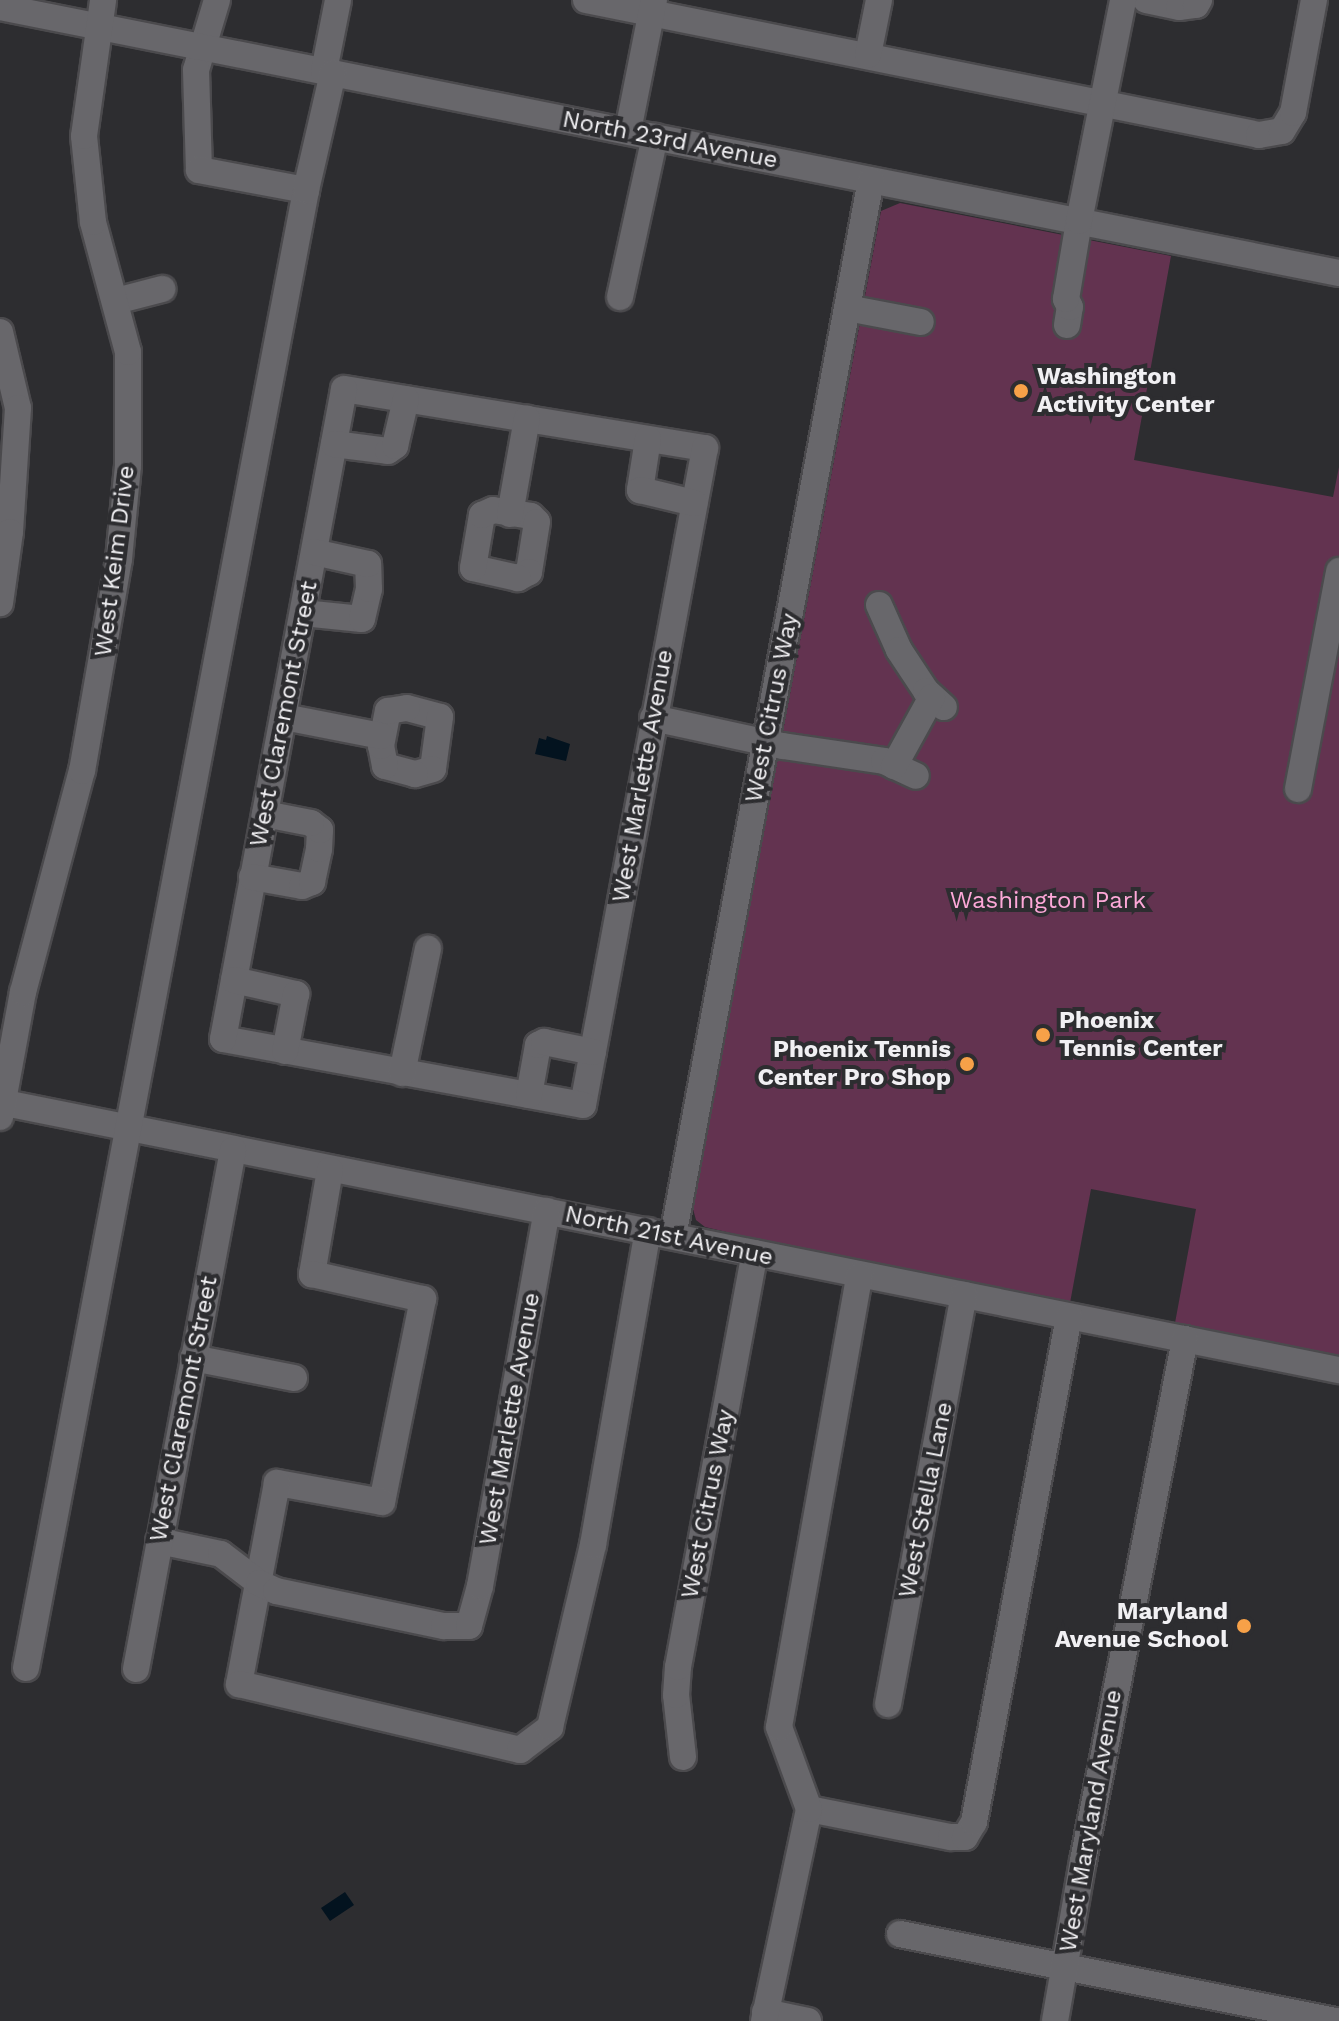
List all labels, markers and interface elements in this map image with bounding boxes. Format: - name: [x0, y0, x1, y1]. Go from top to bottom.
- street label: North 23rd Avenue: [560, 105, 780, 175]
- place label: Washington Activity Center: [1037, 363, 1215, 419]
- marker: Washington Activity Center: [1012, 382, 1030, 400]
- street label: West Keim Drive: [89, 464, 141, 658]
- street label: West Claremont Street: [244, 579, 324, 849]
- street label: West Citrus Way: [739, 611, 805, 805]
- street label: West Marlette Avenue: [607, 647, 679, 905]
- park label: Washington Park: [950, 887, 1146, 915]
- place label: Phoenix Tennis Center: [1059, 1007, 1223, 1063]
- marker: Phoenix Tennis Center: [1034, 1026, 1052, 1044]
- place label: Phoenix Tennis Center Pro Shop: [757, 1036, 951, 1092]
- marker: Phoenix Tennis Center Pro Shop: [958, 1055, 976, 1073]
- street label: North 21st Avenue: [562, 1200, 776, 1272]
- street label: West Claremont Street: [144, 1274, 224, 1544]
- street label: West Marlette Avenue: [474, 1290, 546, 1548]
- street label: West Stella Lane: [893, 1399, 959, 1601]
- street label: West Citrus Way: [675, 1407, 741, 1601]
- place label: Maryland Avenue School: [1055, 1598, 1228, 1654]
- marker: Maryland Avenue School: [1235, 1617, 1253, 1635]
- street label: West Maryland Avenue: [1054, 1687, 1128, 1955]

